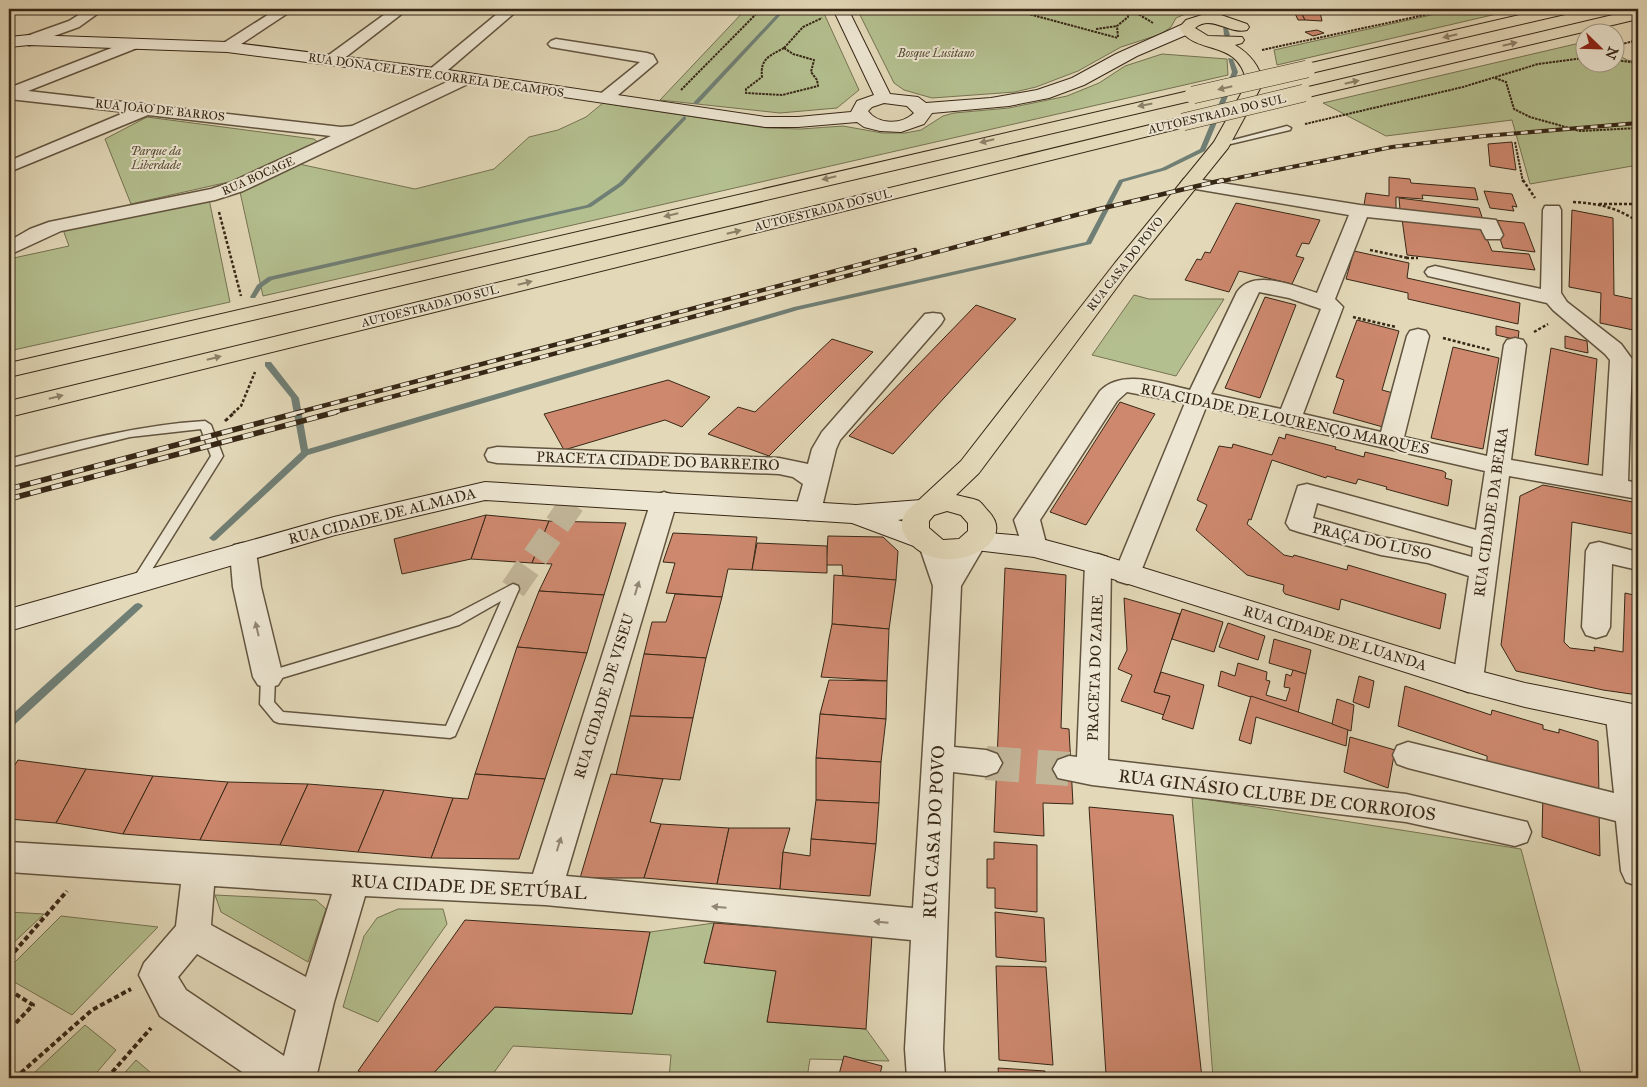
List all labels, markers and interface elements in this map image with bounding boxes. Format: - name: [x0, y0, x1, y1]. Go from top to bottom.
- north arrow: [1574, 22, 1624, 72]
- one-way arrow: [1441, 32, 1457, 40]
- one-way arrow: [1502, 40, 1517, 48]
- text: N: [1601, 44, 1622, 62]
- park label: Bosque Lusitano: [896, 46, 975, 60]
- street label: RUA DONA CELESTE CORREIA DE CAMPOS: [307, 50, 565, 100]
- one-way arrow: [1344, 78, 1359, 86]
- one-way arrow: [1218, 84, 1233, 92]
- street label: AUTOESTRADA DO SUL: [1146, 91, 1287, 137]
- street label: RUA JOÃO DE BARROS: [94, 95, 226, 125]
- one-way arrow: [1137, 101, 1153, 109]
- one-way arrow: [980, 137, 995, 145]
- park label: Parque da Liberdade: [130, 144, 181, 172]
- street label: RUA BOCAGE: [219, 154, 297, 198]
- one-way arrow: [821, 174, 836, 182]
- street label: AUTOESTRADA DO SUL: [752, 186, 893, 234]
- one-way arrow: [663, 211, 678, 219]
- street label: RUA CASA DO POVO: [1084, 214, 1166, 314]
- one-way arrow: [726, 228, 741, 236]
- one-way arrow: [517, 279, 532, 287]
- street label: AUTOESTRADA DO SUL: [359, 282, 500, 330]
- one-way arrow: [206, 354, 221, 362]
- street label: RUA CIDADE DE LOURENÇO MARQUES: [1139, 380, 1431, 458]
- one-way arrow: [49, 393, 64, 401]
- street label: RUA CIDADE DA BEIRA: [1470, 426, 1512, 598]
- street label: PRACETA CIDADE DO BARREIRO: [536, 448, 780, 474]
- street label: RUA CIDADE DE ALMADA: [286, 484, 478, 548]
- street label: PRAÇA DO LUSO: [1311, 519, 1433, 563]
- one-way arrow: [633, 580, 641, 595]
- street label: PRACETA DO ZAIRE: [1083, 594, 1107, 742]
- street label: RUA CIDADE DE LUANDA: [1241, 601, 1429, 675]
- street label: RUA CIDADE DE VISEU: [570, 611, 638, 781]
- one-way arrow: [253, 622, 261, 637]
- street label: RUA CASA DO POVO: [918, 745, 950, 919]
- street label: RUA GINÁSIO CLUBE DE CORROIOS: [1117, 763, 1437, 825]
- one-way arrow: [556, 836, 563, 851]
- street label: RUA CIDADE DE SETÚBAL: [350, 868, 588, 904]
- one-way arrow: [711, 902, 727, 910]
- one-way arrow: [873, 917, 889, 925]

